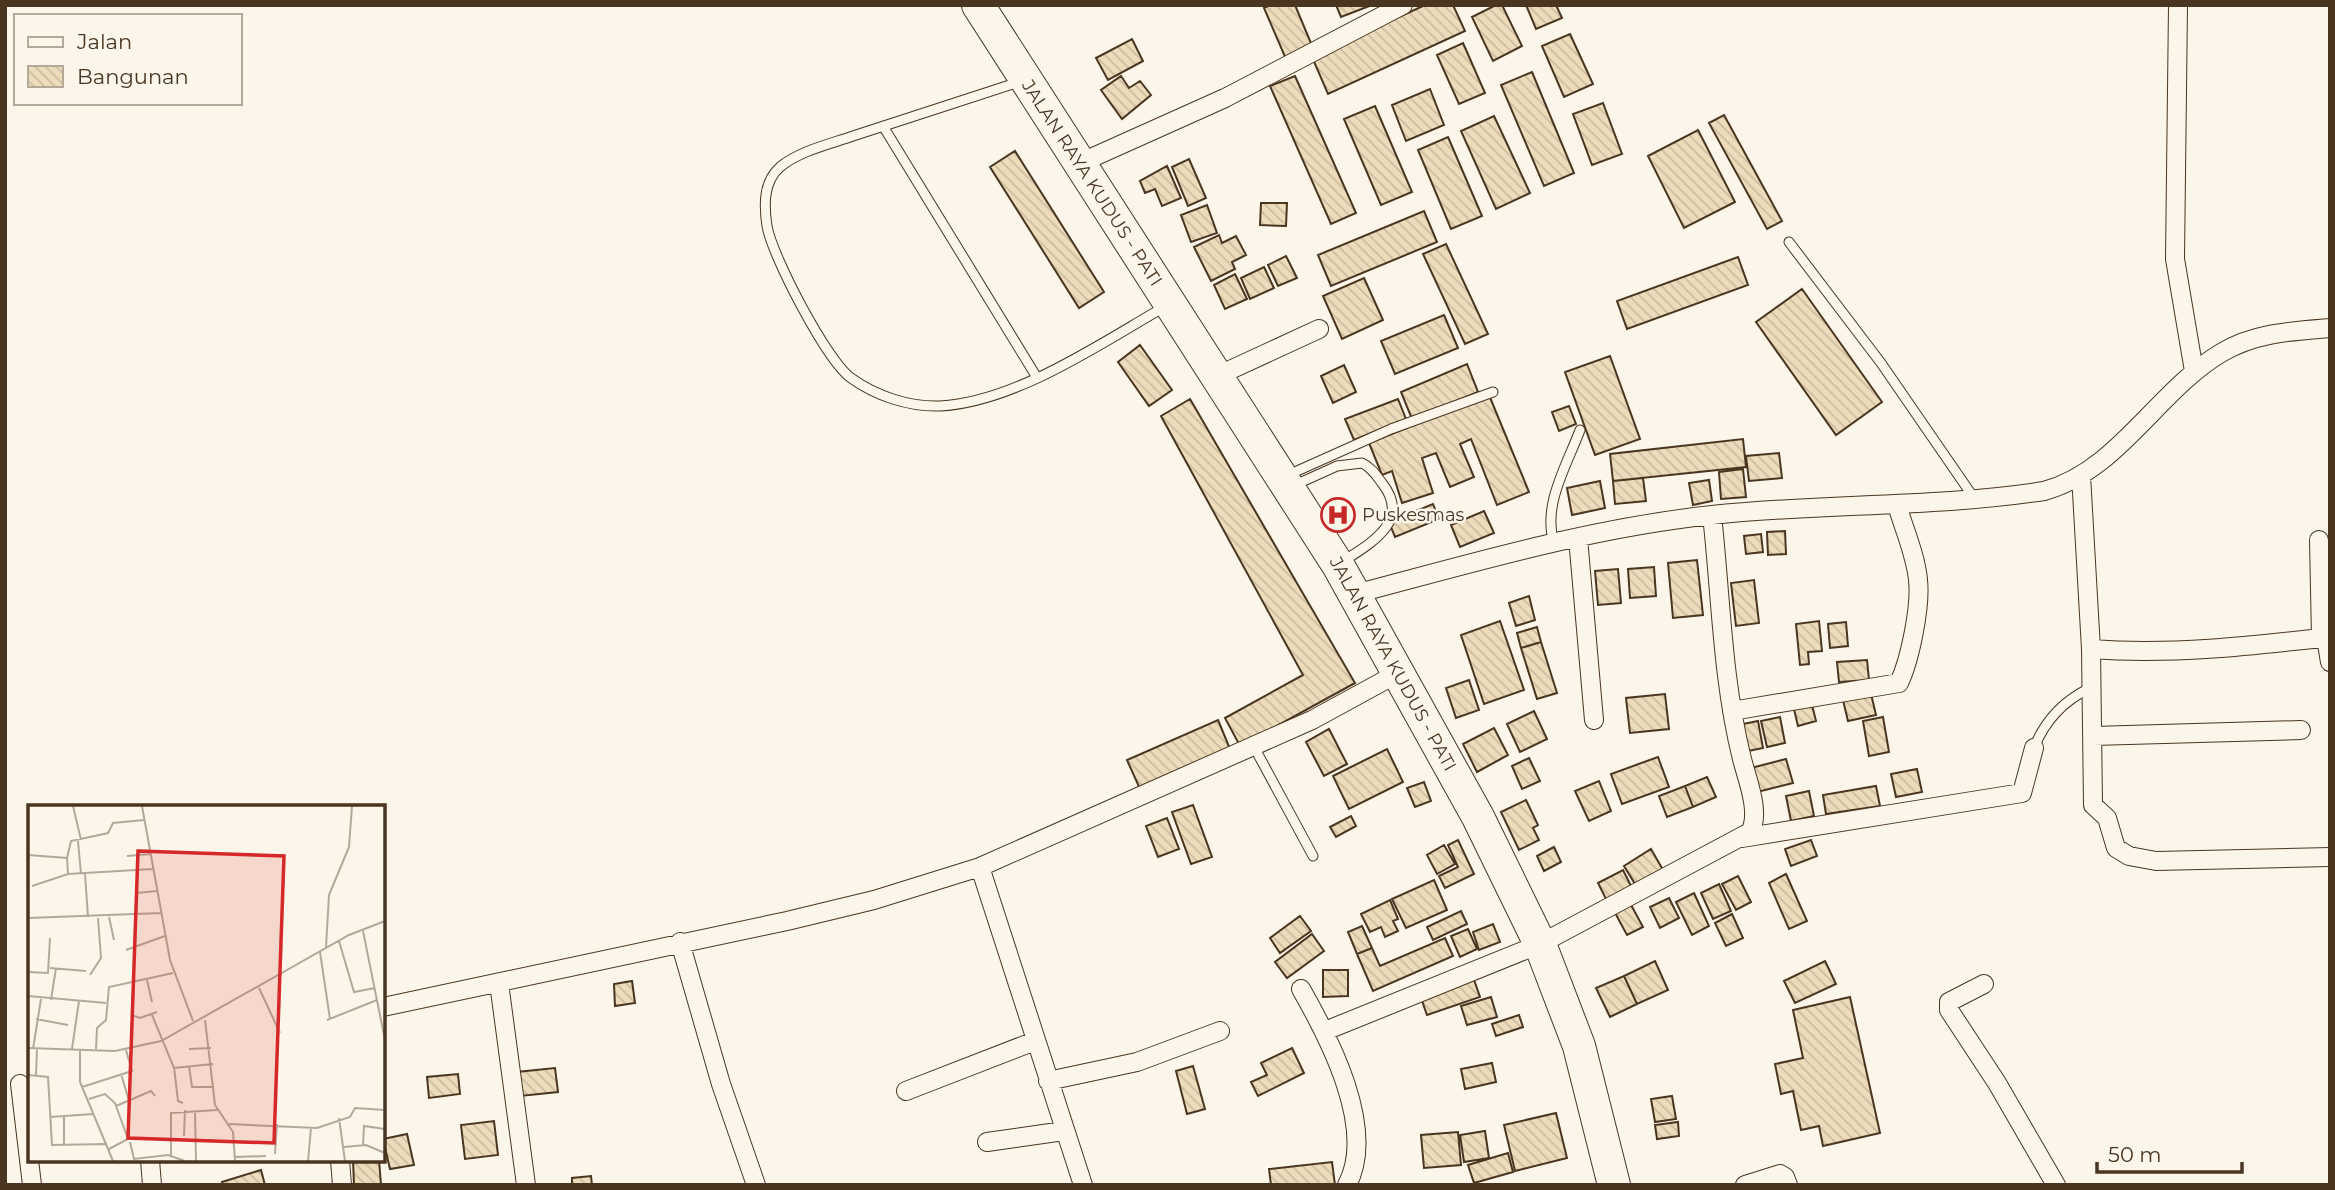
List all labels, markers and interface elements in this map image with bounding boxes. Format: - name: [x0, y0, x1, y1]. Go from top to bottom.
- legend: [14, 14, 242, 105]
- text: Jalan: [76, 29, 132, 54]
- text: Bangunan: [77, 64, 189, 89]
- street label: JALAN RAYA KUDUS - PATI: [1017, 75, 1167, 290]
- hospital icon: Puskesmas: [1319, 496, 1357, 534]
- place label: Puskesmas: [1362, 504, 1465, 526]
- street label: JALAN RAYA KUDUS - PATI: [1324, 552, 1461, 775]
- inset map: [28, 805, 385, 1162]
- scale bar: [2097, 1130, 2242, 1174]
- text: 50 m: [2108, 1142, 2162, 1167]

